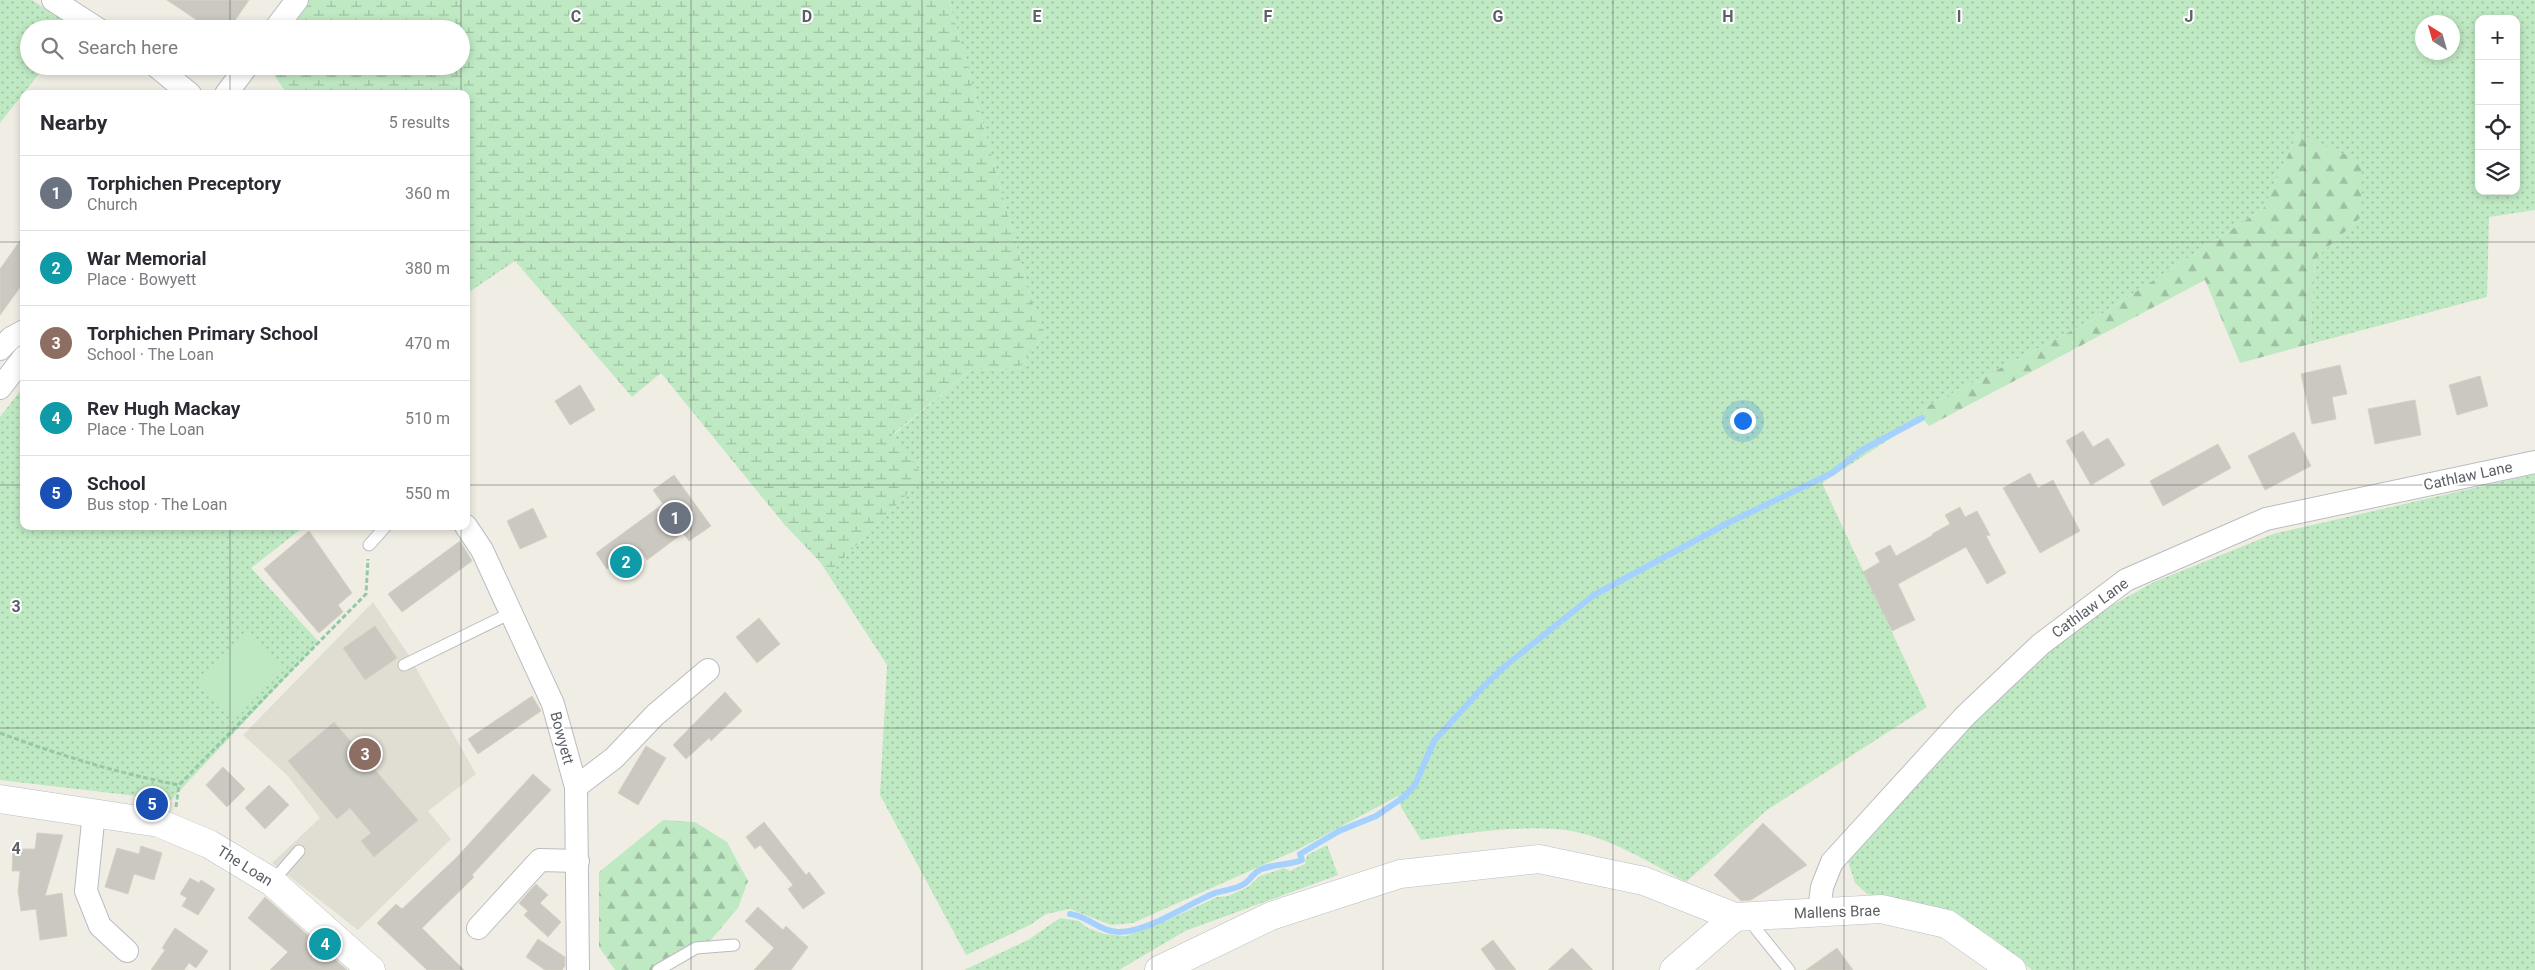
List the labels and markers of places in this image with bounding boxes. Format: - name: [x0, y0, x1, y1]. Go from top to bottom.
- pin: 1: [659, 499, 691, 537]
- pin: 2: [610, 543, 642, 581]
- pin: 3: [349, 735, 381, 773]
- pin: 5: [136, 785, 168, 823]
- pin: 4: [309, 925, 341, 963]

